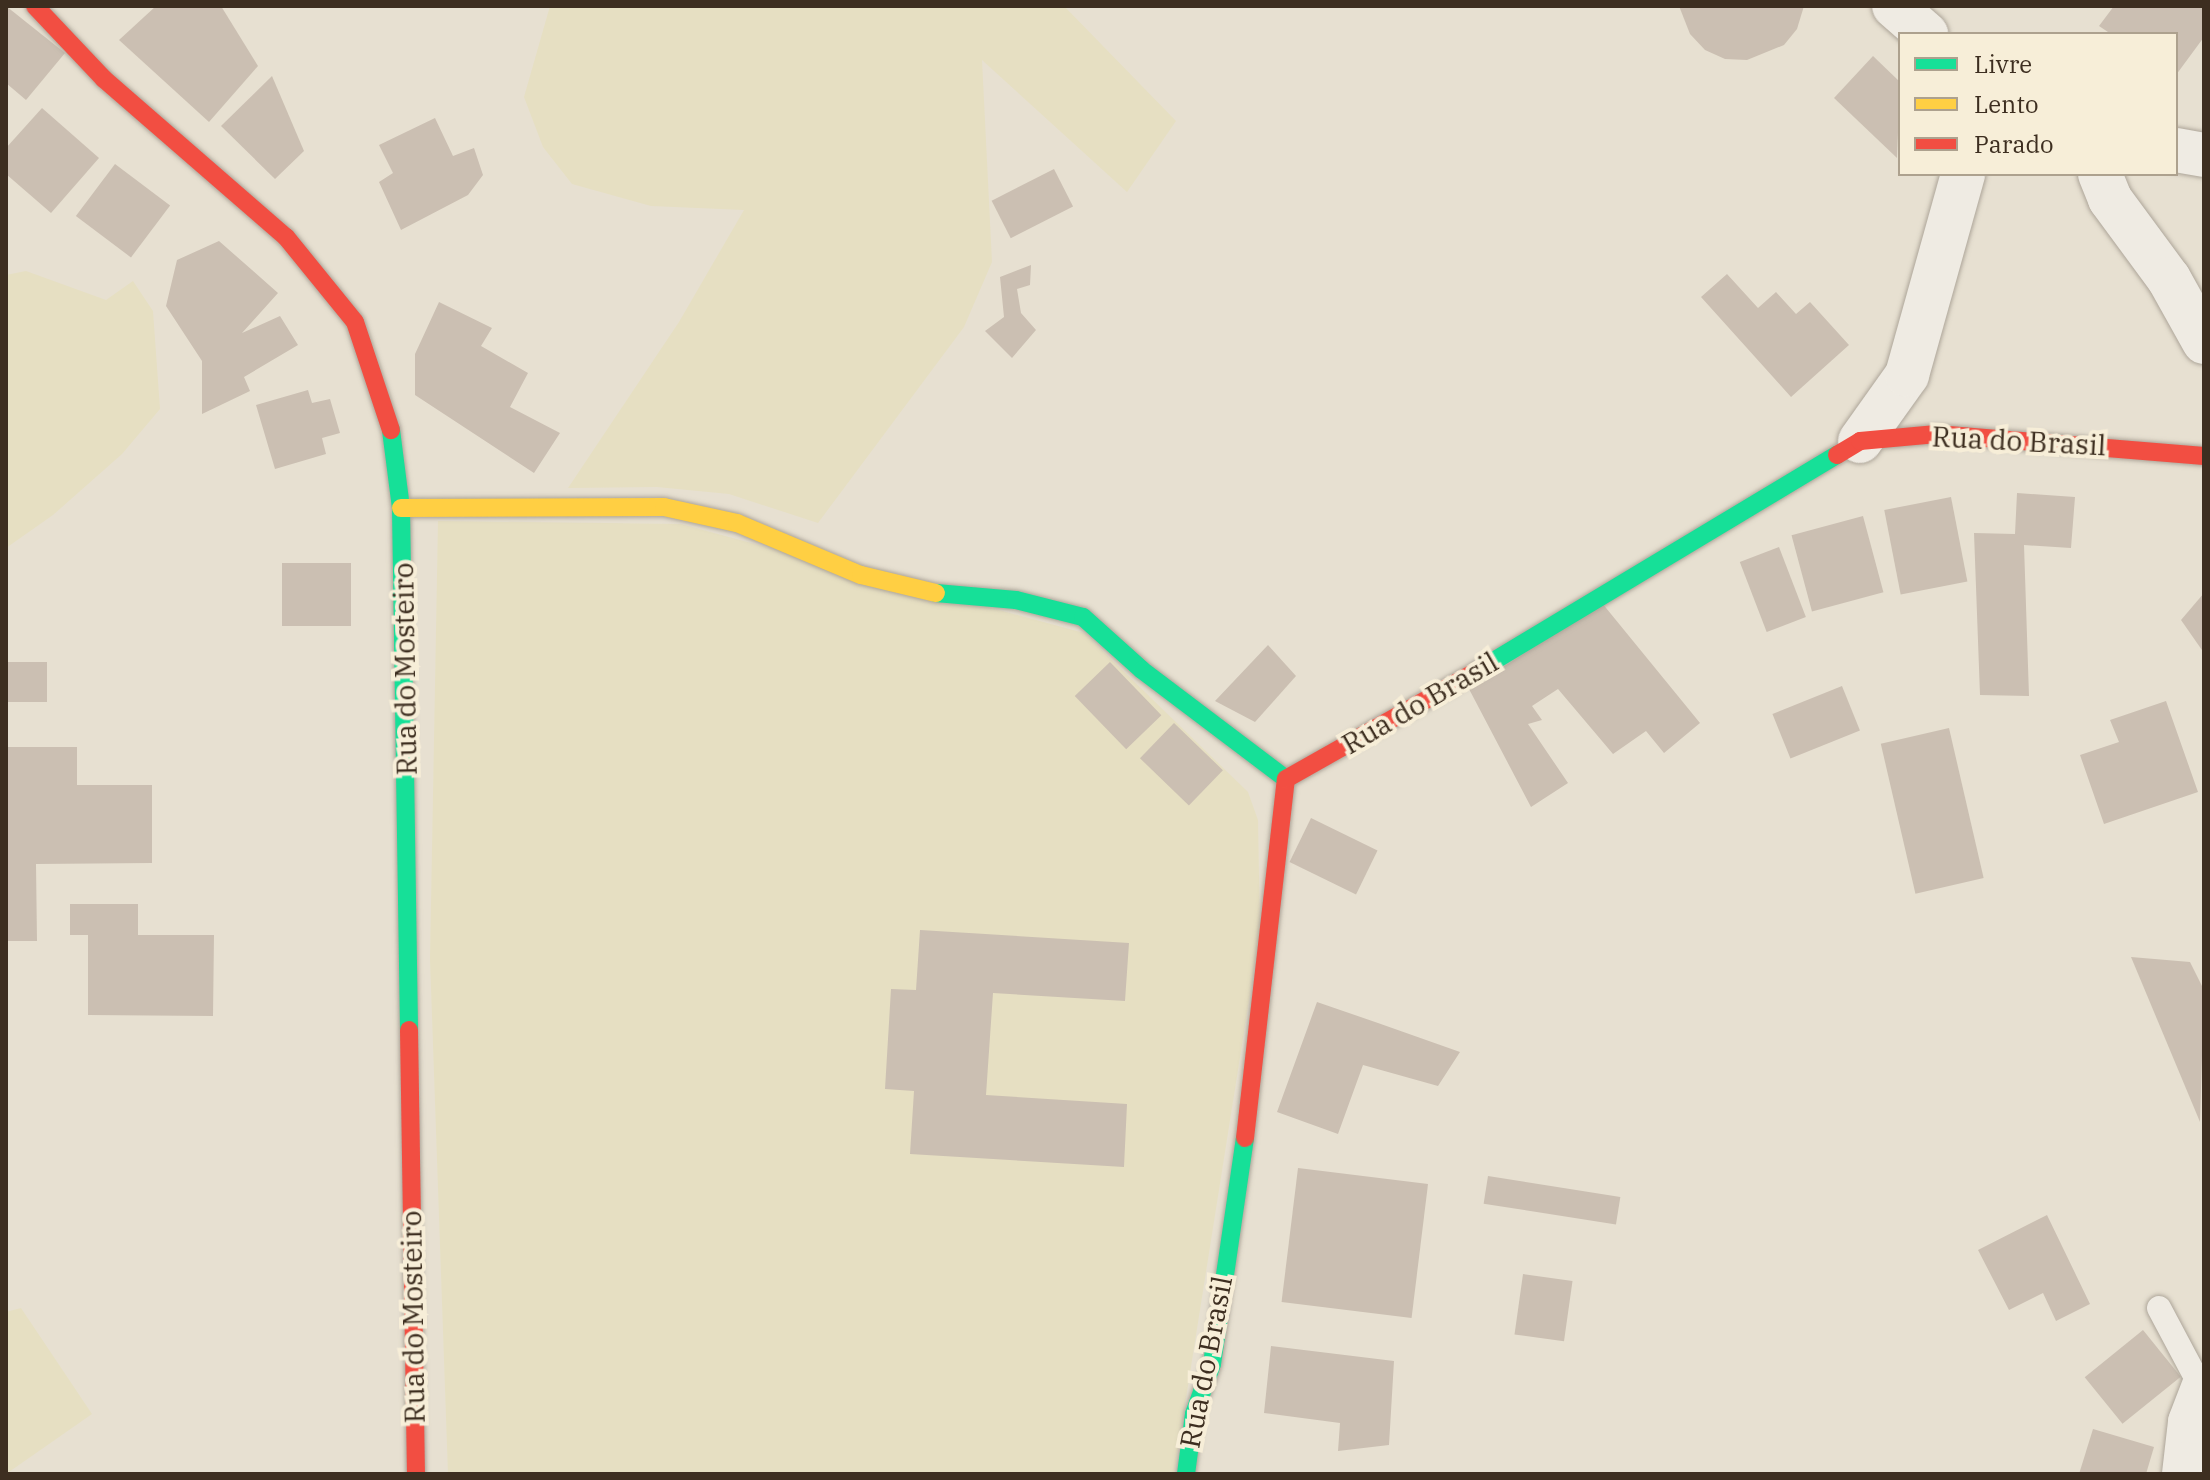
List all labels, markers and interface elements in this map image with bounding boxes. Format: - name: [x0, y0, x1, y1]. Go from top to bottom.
- legend: [1898, 32, 2178, 176]
- text: Livre: [1974, 48, 2032, 80]
- text: Lento: [1974, 88, 2038, 120]
- text: Parado: [1974, 128, 2054, 160]
- street label: Rua do Brasil: [1931, 420, 2107, 462]
- street label: Rua do Mosteiro: [386, 562, 424, 776]
- street label: Rua do Brasil: [1336, 645, 1504, 761]
- street label: Rua do Mosteiro: [394, 1210, 432, 1424]
- street label: Rua do Brasil: [1173, 1273, 1239, 1451]

